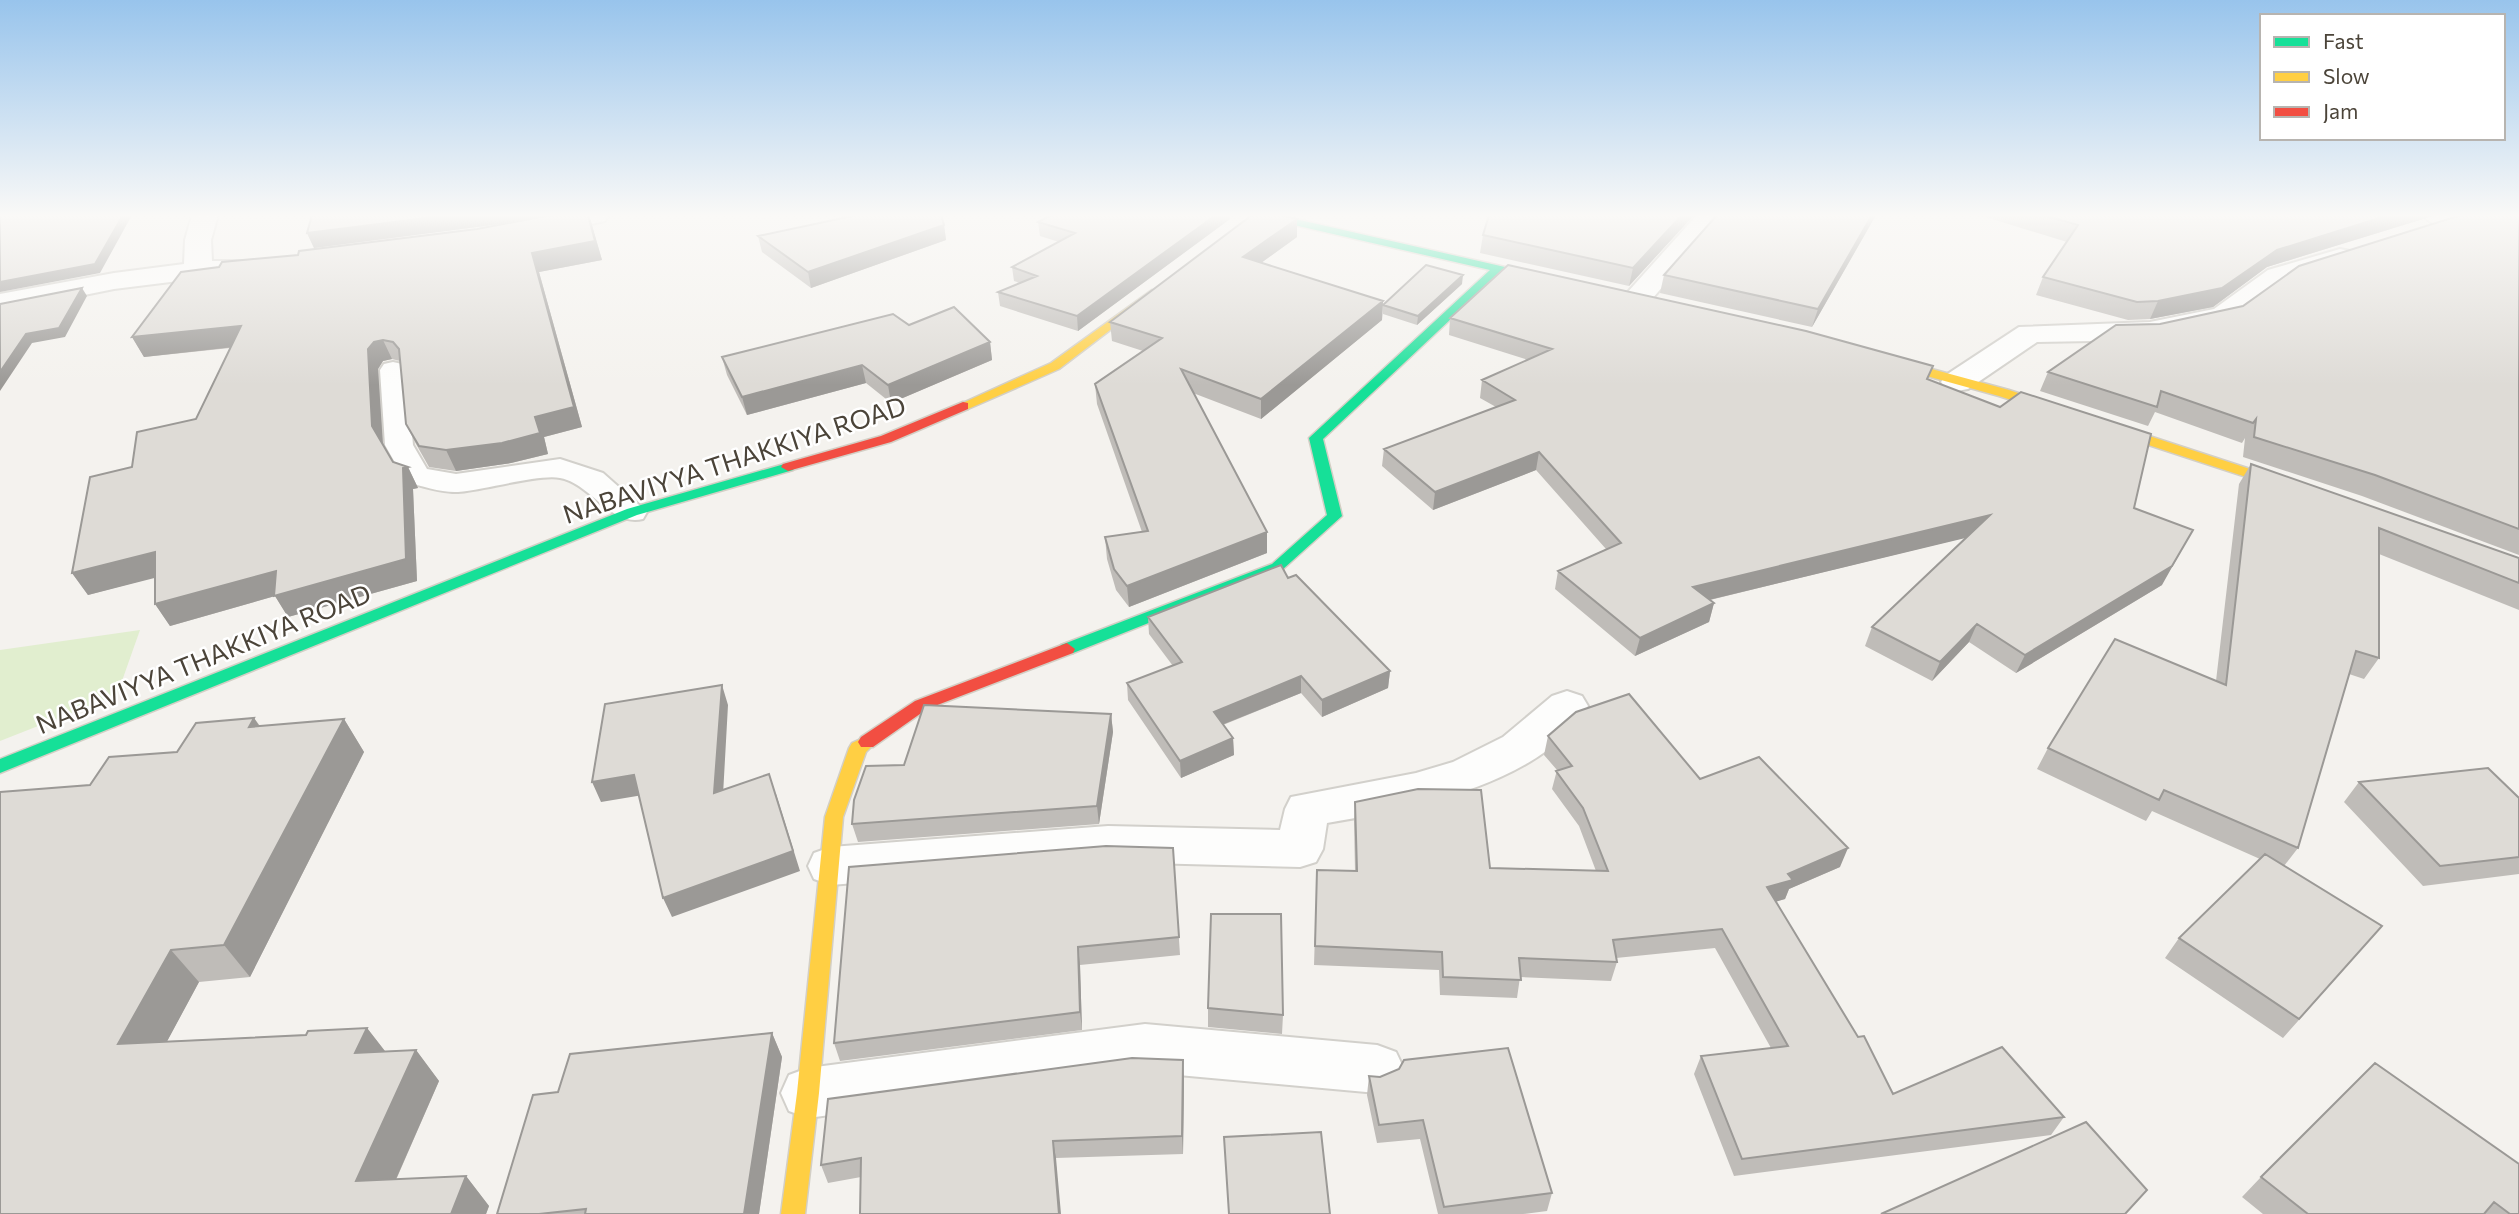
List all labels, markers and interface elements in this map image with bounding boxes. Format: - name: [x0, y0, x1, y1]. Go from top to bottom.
- legend: [2260, 14, 2505, 140]
- text: Fast: [2323, 28, 2364, 53]
- text: Slow: [2323, 63, 2370, 88]
- text: Jam: [2323, 98, 2358, 123]
- street label: NABAVIYYA THAKKIYA ROAD: [559, 389, 909, 529]
- street label: NABAVIYYA THAKKIYA ROAD: [31, 577, 375, 739]

